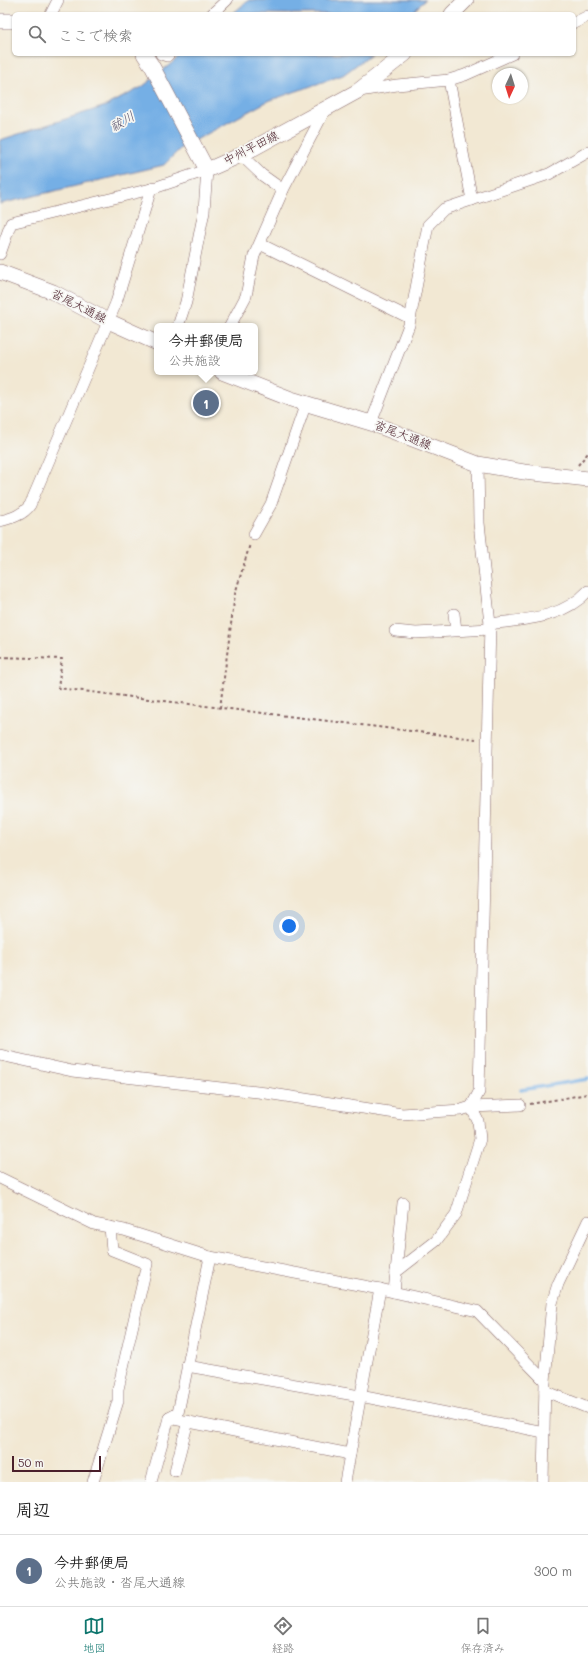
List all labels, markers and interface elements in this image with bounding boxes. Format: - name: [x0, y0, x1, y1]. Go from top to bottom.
- search box: [12, 12, 576, 56]
- icon: search: [26, 23, 48, 45]
- text: ここで検索: [58, 25, 133, 45]
- north arrow: [492, 68, 528, 104]
- water label: 祓川: [106, 107, 137, 134]
- street label: 中州平田線: [220, 126, 281, 168]
- street label: 沓尾大通線: [49, 284, 110, 326]
- popup: [154, 323, 258, 375]
- text: 今井郵便局: [168, 330, 244, 350]
- text: 公共施設: [168, 351, 221, 368]
- pin: 1: [193, 388, 219, 418]
- street label: 沓尾大通線: [372, 416, 434, 452]
- your location: [279, 916, 299, 936]
- scale bar: [12, 1454, 101, 1473]
- text: 50 m: [18, 1455, 44, 1470]
- text: 周辺: [16, 1498, 50, 1520]
- text: 今井郵便局: [54, 1552, 129, 1572]
- text: 1: [26, 1562, 32, 1579]
- text: 300 m: [534, 1562, 572, 1579]
- text: 公共施設 · 沓尾大通線: [54, 1573, 185, 1590]
- tab: 地図: [83, 1615, 105, 1655]
- tab: 経路: [272, 1615, 294, 1655]
- tab: 保存済み: [461, 1615, 505, 1655]

